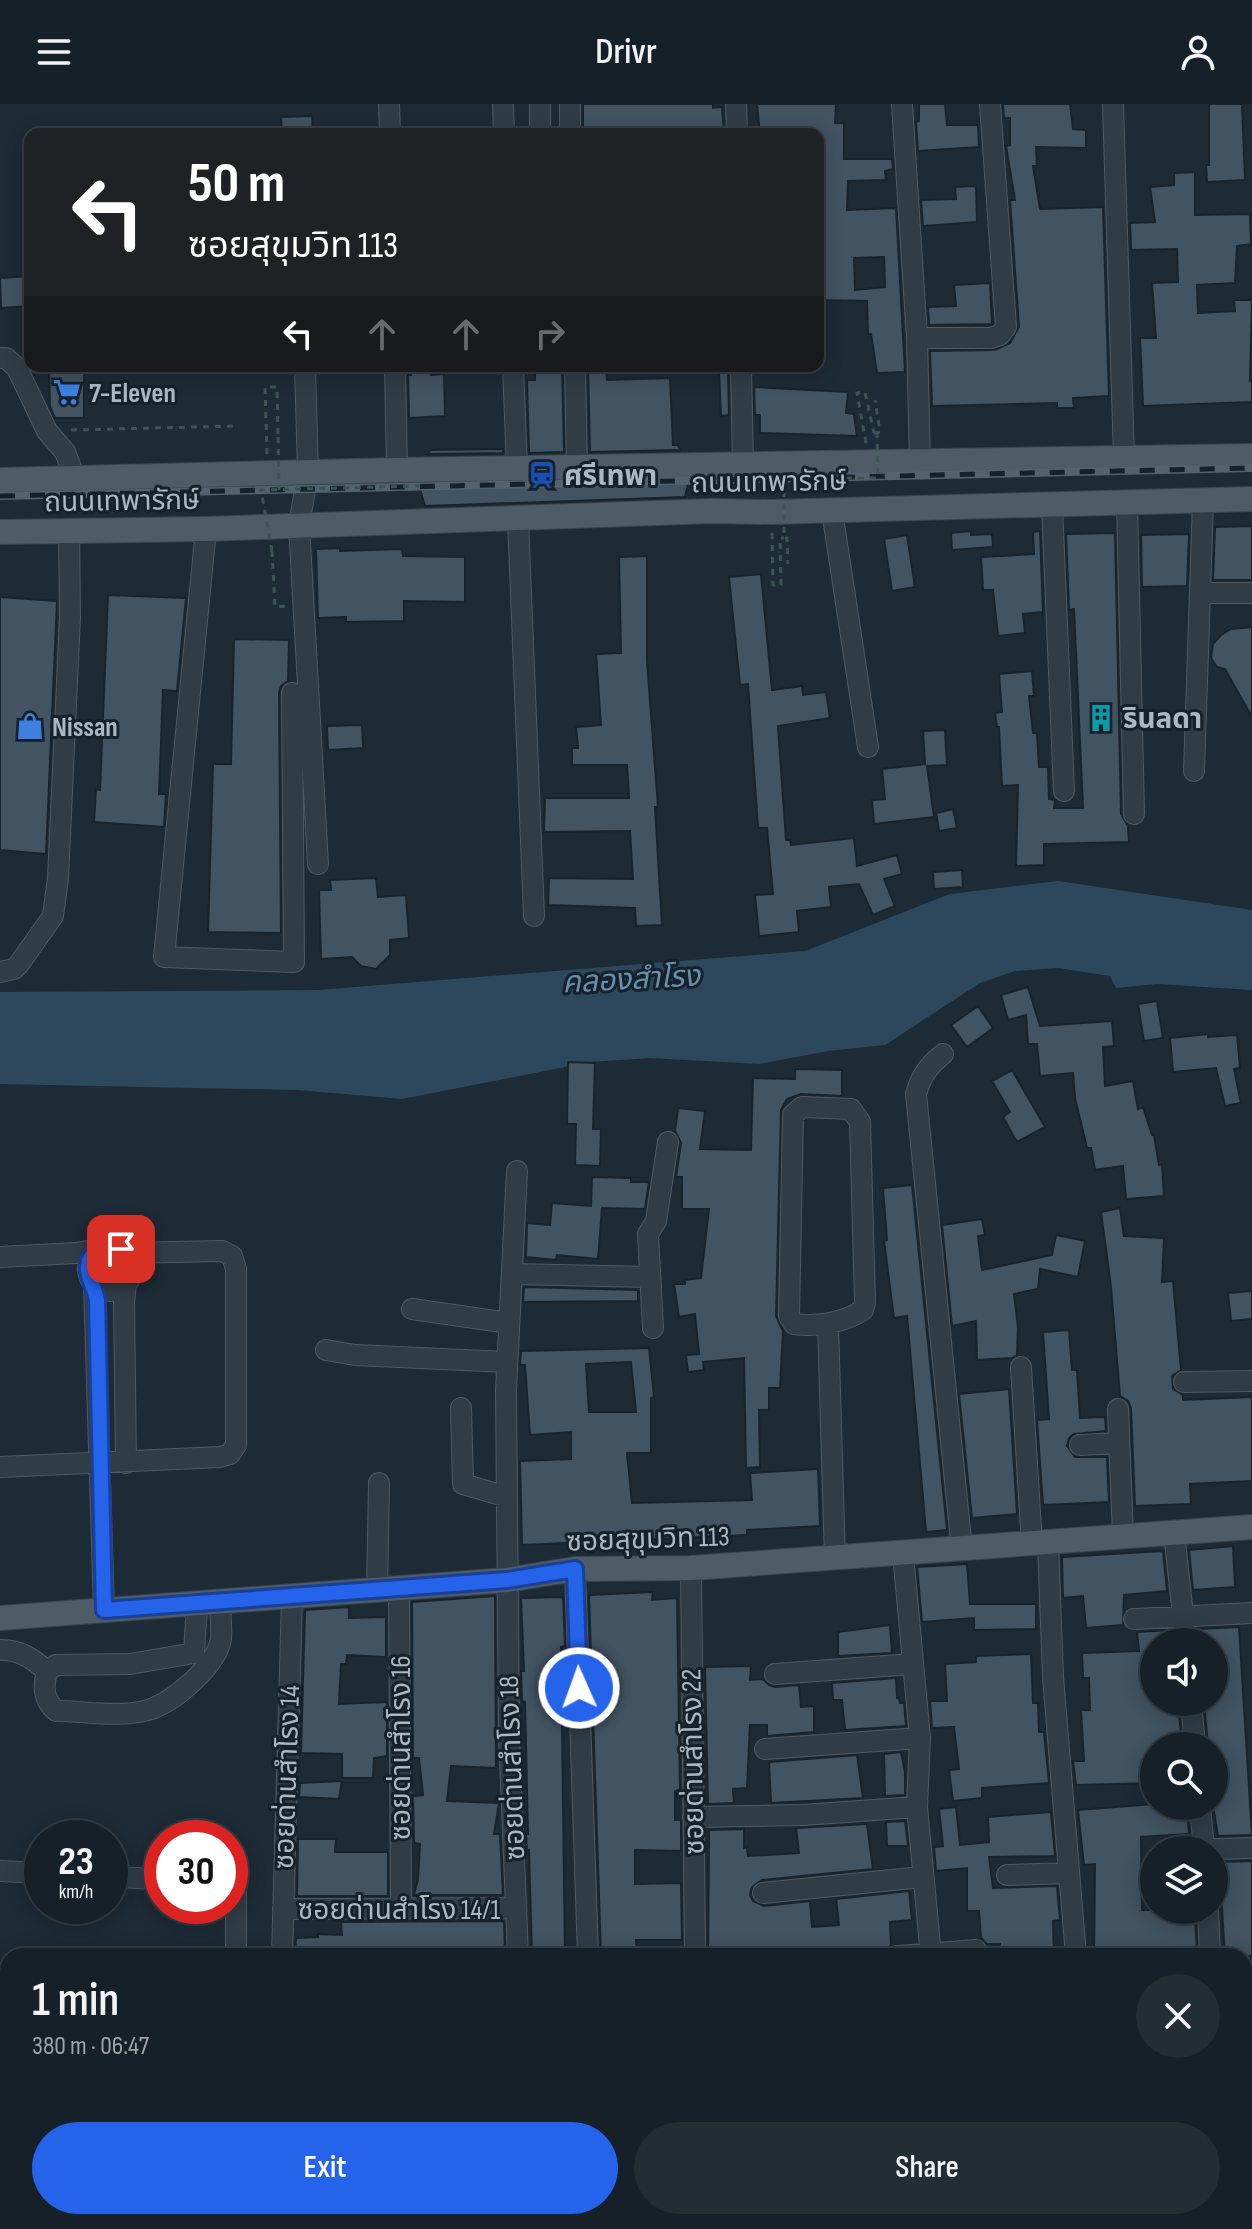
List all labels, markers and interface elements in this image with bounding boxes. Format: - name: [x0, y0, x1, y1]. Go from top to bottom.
- icon: menu: [32, 30, 76, 74]
- icon: person: [1176, 30, 1220, 74]
- text: Drivr: [595, 31, 657, 74]
- text: 50 m: [188, 151, 285, 218]
- icon: left: [56, 160, 160, 264]
- text: ซอยสุขุมวิท 113: [188, 225, 398, 268]
- icon: left: [276, 312, 320, 356]
- icon: ahead: [360, 312, 404, 356]
- icon: ahead: [444, 312, 488, 356]
- icon: right: [528, 312, 572, 356]
- supermarket icon: 7-Eleven: [52, 377, 82, 407]
- place label: 7-Eleven: [89, 377, 176, 410]
- station icon: ศรีเทพา: [527, 460, 557, 490]
- place label: ศรีเทพา: [564, 460, 657, 493]
- street label: ถนนเทพารักษ์: [691, 465, 847, 500]
- street label: ถนนเทพารักษ์: [44, 484, 200, 519]
- building icon: รินลดา: [1086, 703, 1116, 733]
- place label: รินลดา: [1122, 703, 1202, 736]
- shop icon: Nissan: [15, 711, 45, 741]
- place label: Nissan: [52, 711, 118, 744]
- water label: คลองสำโรง: [561, 958, 703, 1002]
- pin: [87, 1215, 155, 1283]
- icon: arrive: [99, 1227, 143, 1271]
- street label: ซอยสุขุมวิท 113: [566, 1520, 730, 1559]
- map controls: [1140, 1628, 1228, 1924]
- button: sound: [1140, 1628, 1228, 1716]
- position arrow: [537, 1646, 621, 1730]
- street label: ซอยด่านสำโรง 16: [385, 1656, 418, 1841]
- street label: ซอยด่านสำโรง 22: [675, 1669, 712, 1855]
- street label: ซอยด่านสำโรง 18: [493, 1675, 532, 1861]
- street label: ซอยด่านสำโรง 14: [268, 1684, 307, 1870]
- button: search: [1140, 1732, 1228, 1820]
- speed limit sign: 30: [144, 1820, 248, 1924]
- button: layers: [1140, 1836, 1228, 1924]
- text: 23: [58, 1838, 94, 1886]
- text: km/h: [59, 1880, 93, 1904]
- street label: ซอยด่านสำโรง 14/1: [298, 1894, 500, 1927]
- text: 1 min: [32, 1972, 119, 2029]
- button: close: [1136, 1974, 1220, 2058]
- text: 380 m · 06:47: [32, 2031, 149, 2062]
- button: Exit: [32, 2122, 618, 2214]
- button: Share: [634, 2122, 1220, 2214]

